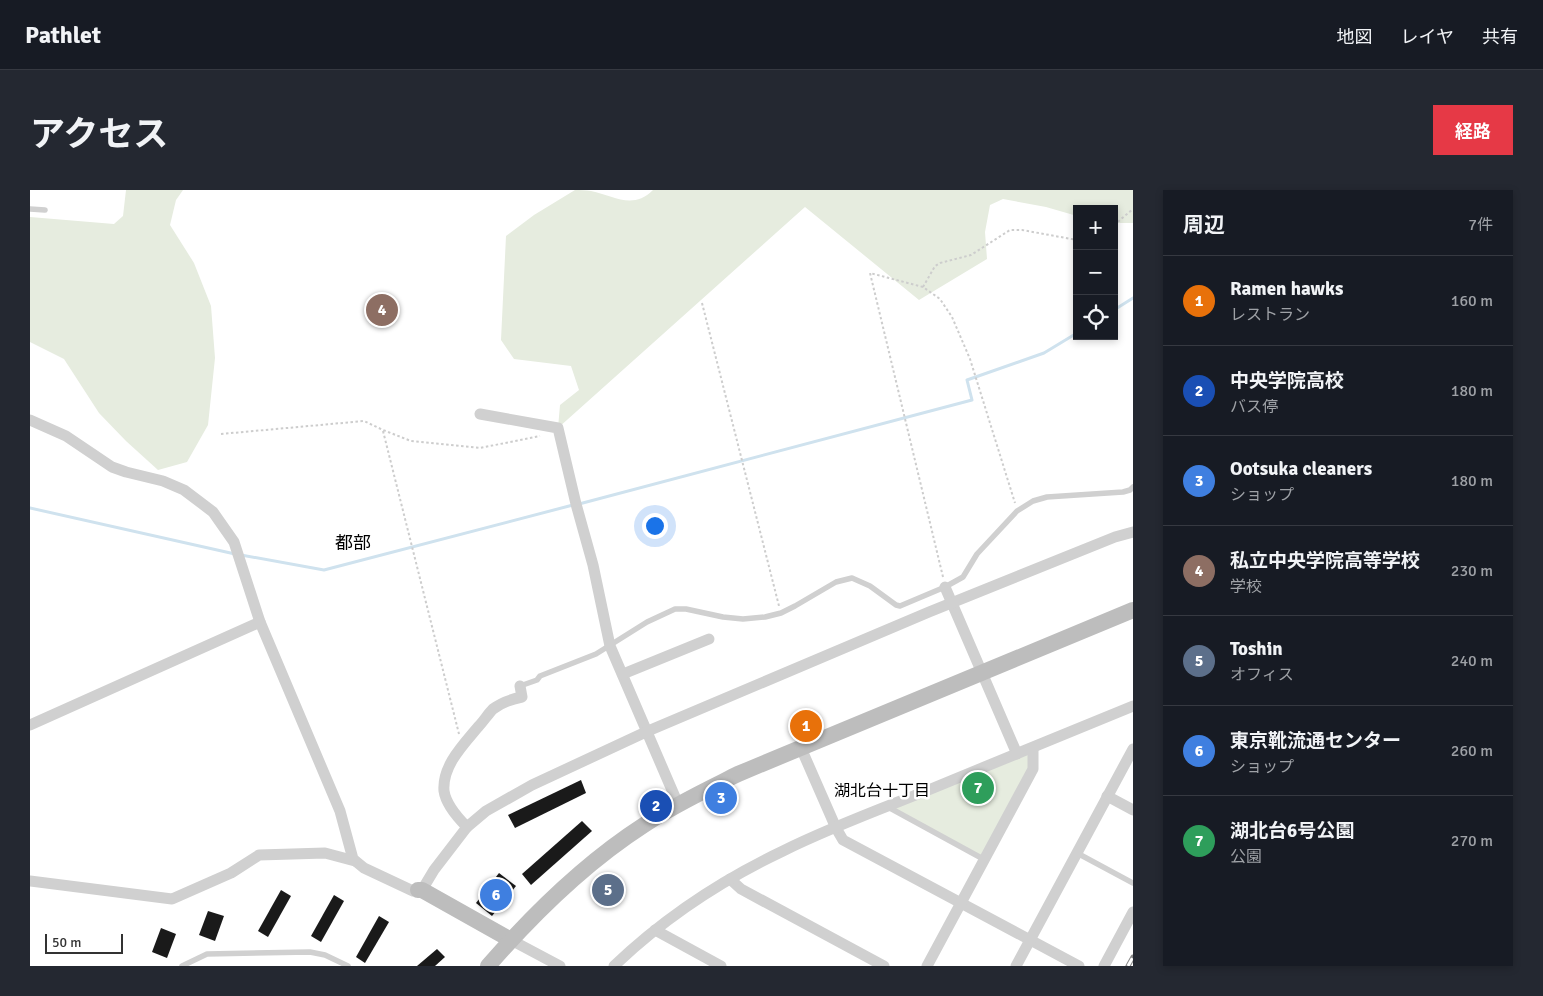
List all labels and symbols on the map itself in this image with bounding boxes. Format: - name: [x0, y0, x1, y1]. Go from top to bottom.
- pin: 4: [366, 291, 398, 329]
- your location: [642, 513, 668, 539]
- district label: 都部: [335, 532, 371, 554]
- pin: 1: [790, 707, 822, 745]
- pin: 7: [962, 769, 994, 807]
- pin: 3: [705, 779, 737, 817]
- district label: 湖北台十丁目: [834, 781, 930, 801]
- pin: 2: [640, 787, 672, 825]
- pin: 5: [592, 871, 624, 909]
- pin: 6: [480, 876, 512, 914]
- scale bar: [45, 931, 122, 954]

